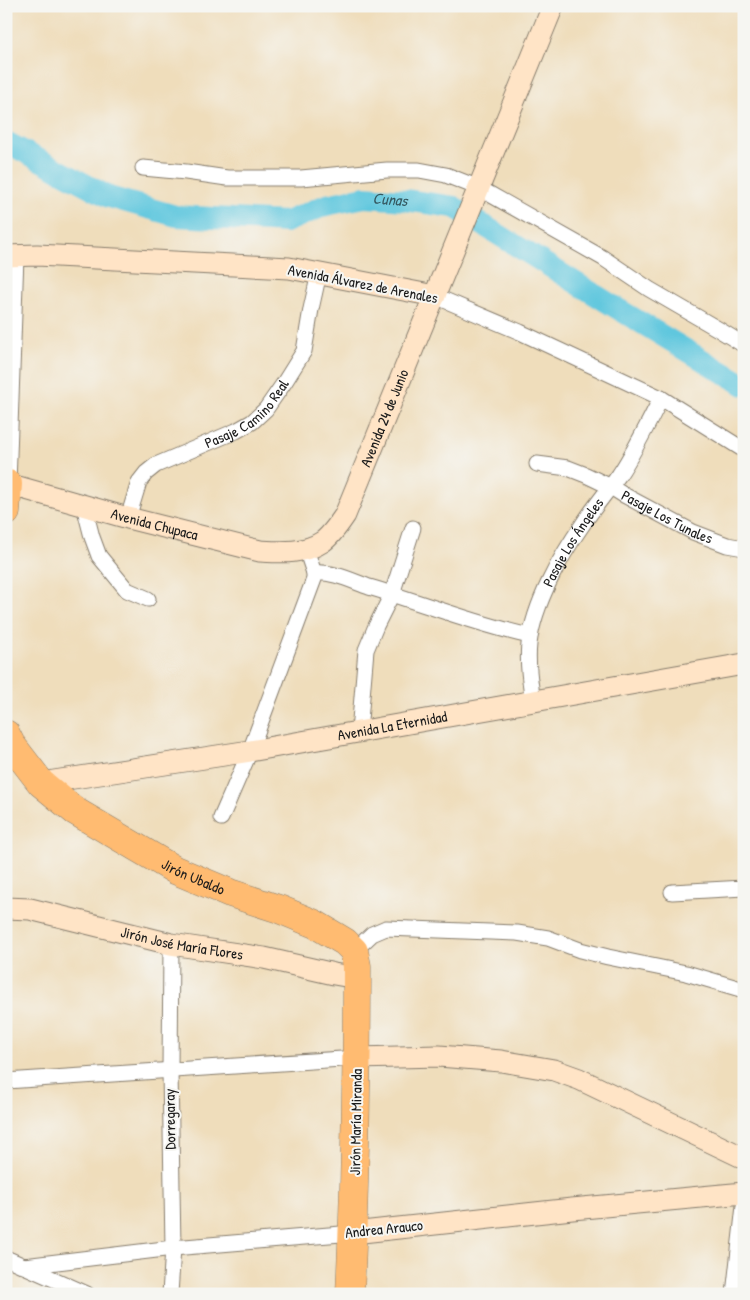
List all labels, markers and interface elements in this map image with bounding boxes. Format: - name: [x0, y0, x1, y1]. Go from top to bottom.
- water label: Cunas: [372, 187, 410, 211]
- street label: Avenida Álvarez de Arenales: [286, 259, 440, 308]
- street label: Avenida 24 de Junio: [355, 366, 414, 470]
- street label: Pasaje Camino Real: [201, 375, 294, 453]
- street label: Pasaje Los Tunales: [618, 485, 716, 549]
- street label: Pasaje Los Ángeles: [537, 493, 608, 590]
- street label: Avenida Chupaca: [109, 503, 201, 545]
- street label: Avenida La Eternidad: [336, 705, 449, 745]
- street label: Jirón Ubaldo: [158, 853, 228, 900]
- street label: Jirón José María Flores: [119, 921, 245, 965]
- street label: Jirón María Miranda: [344, 1068, 367, 1176]
- street label: Dorregaray: [158, 1088, 181, 1150]
- street label: Andrea Arauco: [344, 1214, 424, 1243]

